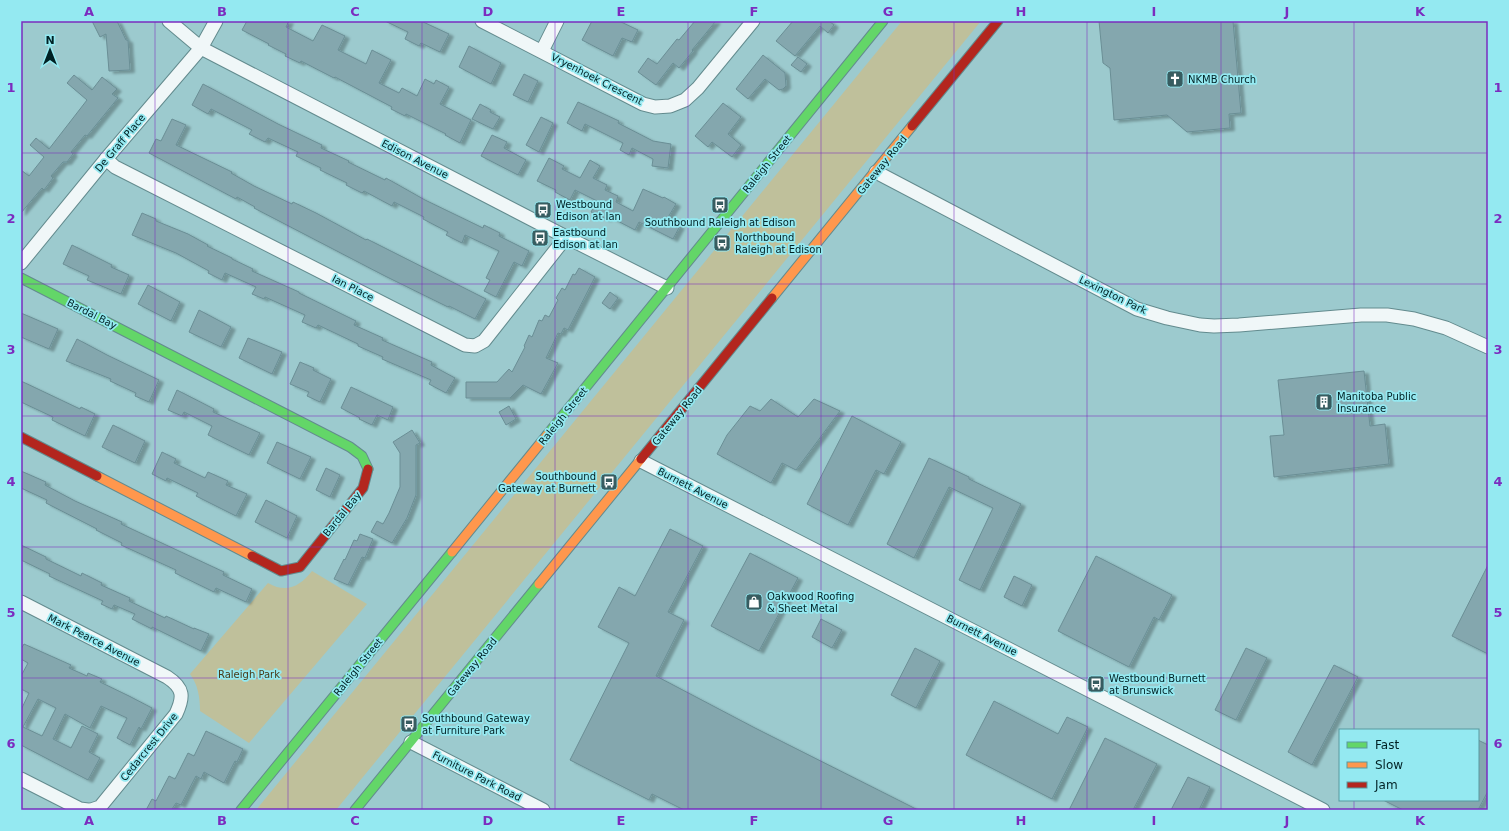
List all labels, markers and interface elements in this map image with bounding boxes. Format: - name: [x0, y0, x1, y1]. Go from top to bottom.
- text: A: [84, 4, 94, 19]
- text: B: [217, 4, 227, 19]
- text: C: [350, 4, 360, 19]
- text: D: [483, 4, 494, 19]
- text: E: [617, 4, 625, 19]
- text: F: [750, 4, 758, 19]
- text: G: [883, 4, 893, 19]
- text: H: [1016, 4, 1026, 19]
- text: I: [1152, 4, 1156, 19]
- text: J: [1284, 4, 1289, 19]
- text: K: [1415, 4, 1426, 19]
- north arrow: [30, 30, 70, 70]
- text: N: [45, 34, 55, 47]
- street label: Vryenhoek Crescent: [549, 51, 645, 107]
- church icon: NKMB Church: [1165, 69, 1185, 89]
- place label: NKMB Church: [1188, 74, 1256, 85]
- text: 1: [6, 80, 16, 95]
- text: 1: [1493, 80, 1503, 95]
- street label: De Graff Place: [93, 112, 147, 174]
- street label: Raleigh Street: [740, 133, 794, 195]
- street label: Gateway Road: [855, 133, 909, 197]
- street label: Edison Avenue: [380, 137, 450, 181]
- bus stop icon: Southbound Raleigh at Edison: [710, 195, 730, 215]
- place label: Westbound Edison at Ian: [556, 199, 621, 222]
- bus stop icon: Westbound Edison at Ian: [533, 200, 553, 220]
- text: 2: [6, 211, 16, 226]
- text: 2: [1493, 211, 1503, 226]
- place label: Southbound Raleigh at Edison: [645, 217, 795, 228]
- place label: Eastbound Edison at Ian: [553, 227, 618, 250]
- bus stop icon: Eastbound Edison at Ian: [530, 228, 550, 248]
- place label: Northbound Raleigh at Edison: [735, 232, 822, 255]
- bus stop icon: Northbound Raleigh at Edison: [712, 233, 732, 253]
- street label: Ian Place: [330, 273, 376, 303]
- street label: Lexington Park: [1077, 274, 1149, 316]
- street label: Bardal Bay: [65, 297, 119, 331]
- text: 3: [6, 342, 16, 357]
- text: 3: [1493, 342, 1503, 357]
- street label: Gateway Road: [650, 384, 704, 448]
- street label: Raleigh Street: [536, 385, 590, 447]
- place label: Manitoba Public Insurance: [1337, 391, 1416, 414]
- building icon: Manitoba Public Insurance: [1314, 392, 1334, 412]
- street label: Burnett Avenue: [656, 465, 730, 511]
- place label: Southbound Gateway at Burnett: [498, 471, 596, 494]
- bus stop icon: Southbound Gateway at Burnett: [599, 472, 619, 492]
- text: 4: [6, 474, 16, 489]
- text: 4: [1493, 474, 1503, 489]
- street label: Bardal Bay: [321, 489, 363, 539]
- place label: Oakwood Roofing & Sheet Metal: [767, 591, 854, 614]
- shop icon: Oakwood Roofing & Sheet Metal: [744, 592, 764, 612]
- text: 5: [6, 605, 16, 620]
- text: 5: [1493, 605, 1503, 620]
- street label: Mark Pearce Avenue: [46, 612, 142, 668]
- street label: Burnett Avenue: [945, 612, 1019, 658]
- street label: Gateway Road: [445, 635, 499, 699]
- street label: Raleigh Street: [331, 636, 385, 698]
- park label: Raleigh Park: [218, 669, 280, 680]
- place label: Westbound Burnett at Brunswick: [1109, 673, 1206, 696]
- bus stop icon: Westbound Burnett at Brunswick: [1086, 674, 1106, 694]
- street label: Cedarcrest Drive: [118, 711, 180, 783]
- place label: Southbound Gateway at Furniture Park: [422, 713, 530, 736]
- bus stop icon: Southbound Gateway at Furniture Park: [399, 714, 419, 734]
- legend: [1339, 729, 1479, 801]
- text: 6: [6, 736, 16, 751]
- text: 6: [1493, 736, 1503, 751]
- text: Fast: [1375, 738, 1399, 752]
- street label: Furniture Park Road: [431, 749, 523, 803]
- text: Slow: [1375, 758, 1403, 772]
- text: Jam: [1374, 778, 1398, 792]
- text: A: [84, 813, 94, 828]
- text: B: [217, 813, 227, 828]
- text: C: [350, 813, 360, 828]
- text: D: [483, 813, 494, 828]
- text: E: [617, 813, 625, 828]
- text: F: [750, 813, 758, 828]
- text: G: [883, 813, 893, 828]
- text: H: [1016, 813, 1026, 828]
- text: I: [1152, 813, 1156, 828]
- text: J: [1284, 813, 1289, 828]
- text: K: [1415, 813, 1426, 828]

